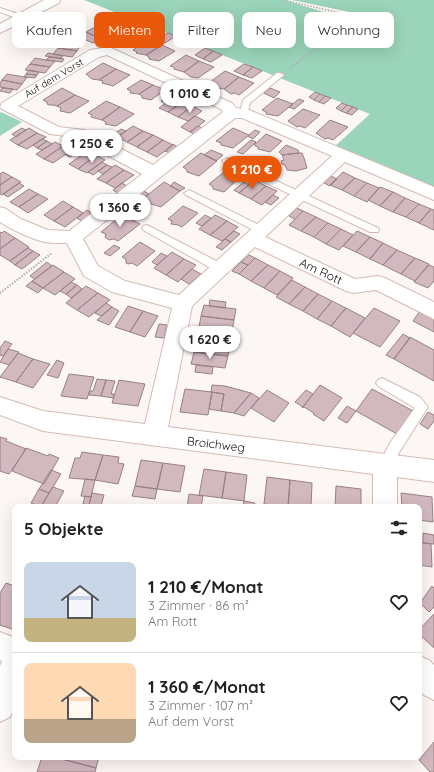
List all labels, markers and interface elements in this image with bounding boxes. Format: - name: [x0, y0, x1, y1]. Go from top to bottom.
- chip: Kaufen: [12, 12, 86, 48]
- chip: Mieten: [94, 12, 165, 48]
- chip: Filter: [173, 12, 234, 48]
- chip: Neu: [242, 12, 296, 48]
- chip: Wohnung: [304, 12, 394, 48]
- street label: Auf dem Vorst: [22, 55, 86, 101]
- pin: 1 010 €: [153, 80, 227, 114]
- text: 1 010 €: [169, 85, 211, 101]
- pin: 1 250 €: [55, 130, 129, 164]
- text: 1 250 €: [70, 135, 114, 151]
- pin: 1 210 €: [215, 156, 289, 190]
- text: 1 210 €: [232, 161, 272, 177]
- pin: 1 360 €: [83, 194, 157, 228]
- text: 1 360 €: [99, 199, 141, 215]
- street label: Am Rott: [297, 255, 345, 287]
- pin: 1 620 €: [173, 326, 247, 360]
- text: 1 620 €: [188, 331, 232, 347]
- street label: Broichweg: [186, 433, 246, 455]
- icon: filters: [388, 517, 410, 539]
- text: 5 Objekte: [24, 518, 103, 539]
- text: 1 210 €/Monat: [148, 576, 263, 597]
- icon: home: [56, 578, 104, 626]
- icon: heart: [388, 591, 410, 613]
- text: 3 Zimmer · 86 m²: [148, 597, 249, 613]
- text: Am Rott: [148, 613, 197, 629]
- text: 1 360 €/Monat: [148, 676, 266, 697]
- icon: home: [56, 679, 104, 727]
- icon: heart: [388, 692, 410, 714]
- text: 3 Zimmer · 107 m²: [148, 697, 253, 713]
- text: Auf dem Vorst: [148, 713, 234, 729]

